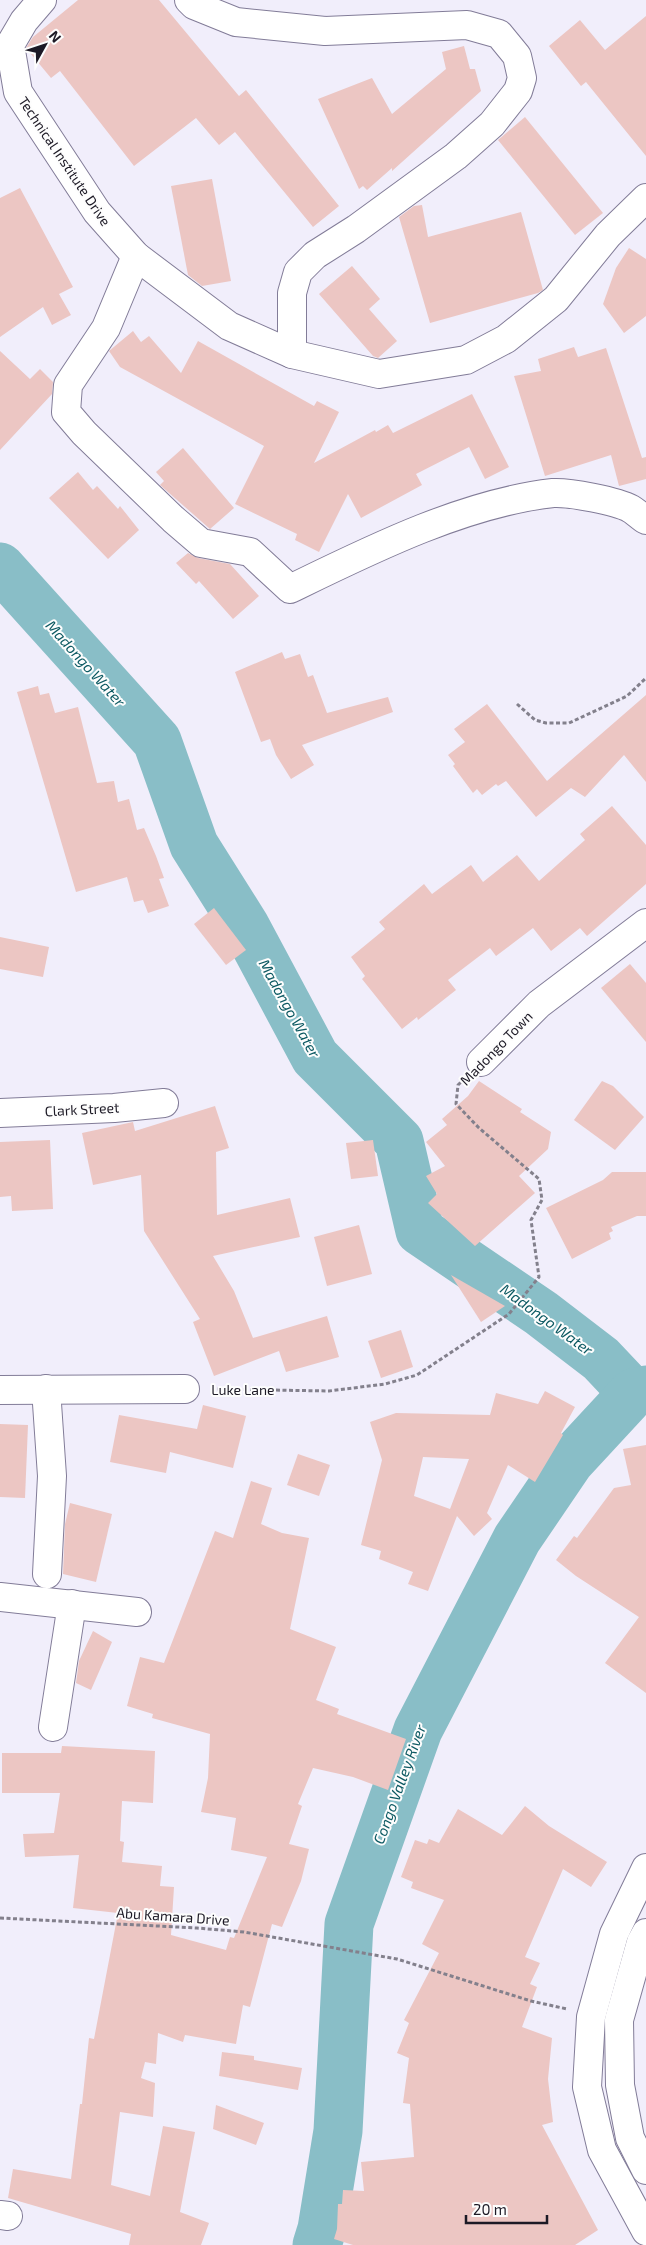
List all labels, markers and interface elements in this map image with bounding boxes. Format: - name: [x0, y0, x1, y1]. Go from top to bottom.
- north arrow: [20, 20, 70, 70]
- text: N: [46, 27, 65, 46]
- street label: Technical Institute Drive: [15, 93, 115, 229]
- water label: Madongo Water: [43, 616, 130, 711]
- water label: Madongo Water: [256, 956, 325, 1061]
- street label: Madongo Town: [456, 1007, 536, 1089]
- street label: Clark Street: [44, 1099, 120, 1119]
- water label: Madongo Water: [497, 1279, 598, 1359]
- street label: Luke Lane: [211, 1381, 275, 1398]
- water label: Congo Valley River: [369, 1721, 430, 1847]
- street label: Abu Kamara Drive: [116, 1904, 230, 1928]
- scale bar: [466, 2192, 547, 2224]
- text: 20 m: [473, 2200, 507, 2218]

